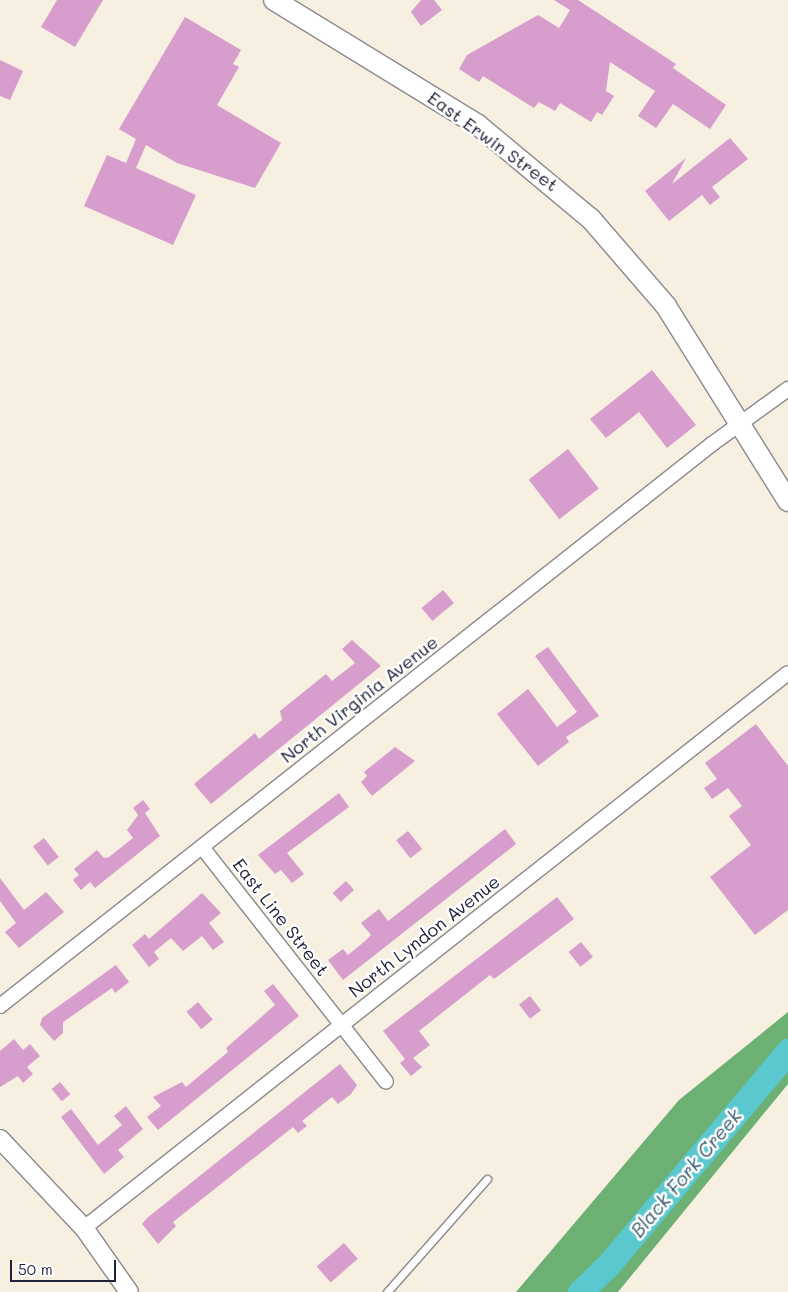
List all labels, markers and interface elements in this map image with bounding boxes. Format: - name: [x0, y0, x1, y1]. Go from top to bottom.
- street label: East Erwin Street: [424, 86, 562, 196]
- street label: North Virginia Avenue: [276, 631, 442, 767]
- street label: East Line Street: [228, 854, 334, 980]
- street label: North Lyndon Avenue: [344, 870, 504, 1002]
- water label: Black Fork Creek: [626, 1104, 746, 1242]
- scale bar: [12, 1250, 119, 1282]
- text: 50 m: [18, 1259, 53, 1279]

